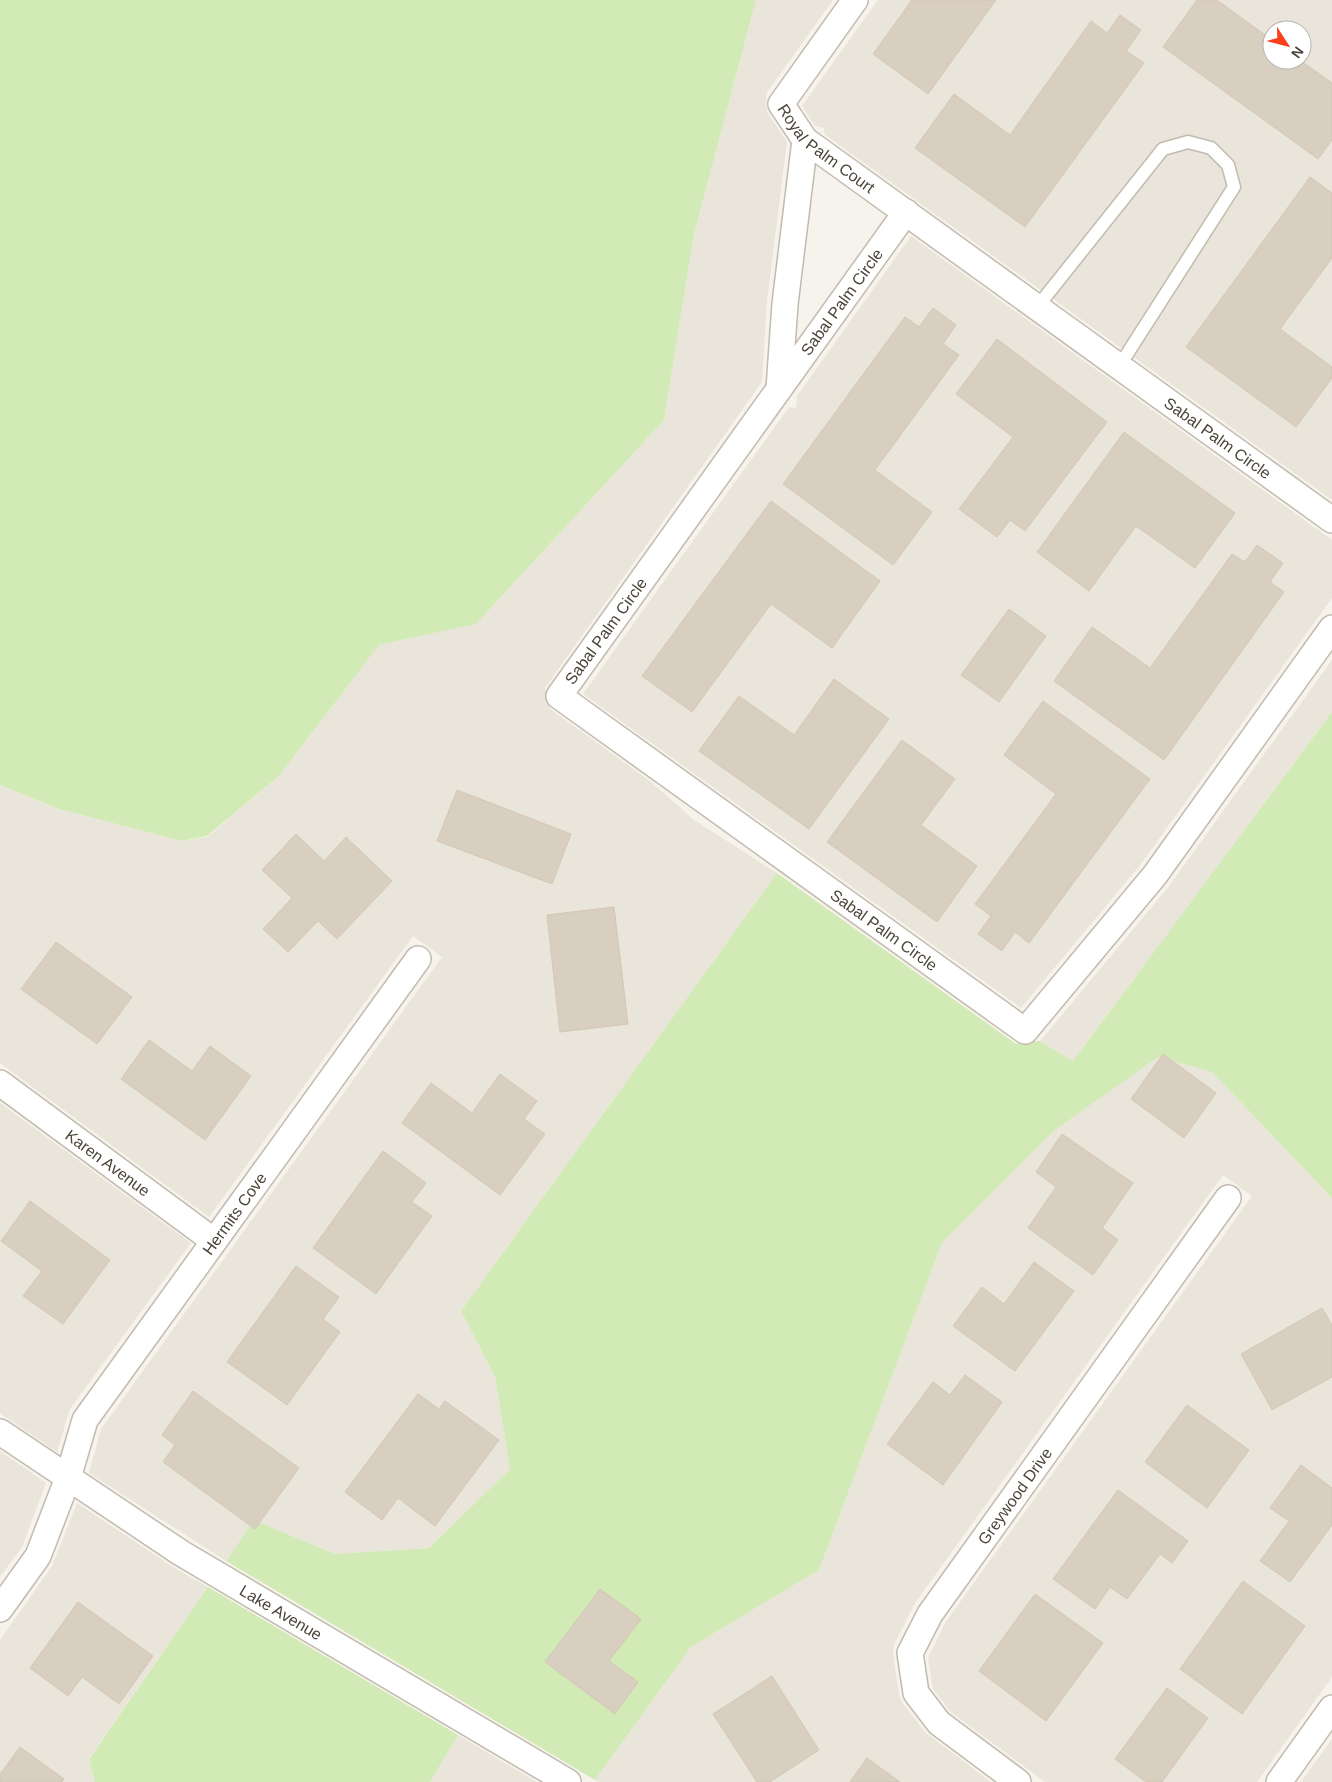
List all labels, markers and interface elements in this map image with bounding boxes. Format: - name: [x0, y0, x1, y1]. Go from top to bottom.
- north arrow: [1262, 20, 1312, 70]
- text: N: [1288, 44, 1307, 61]
- street label: Royal Palm Court: [775, 101, 878, 196]
- street label: Sabal Palm Circle: [798, 245, 886, 358]
- street label: Sabal Palm Circle: [1161, 394, 1275, 482]
- street label: Sabal Palm Circle: [562, 574, 650, 687]
- street label: Sabal Palm Circle: [828, 886, 941, 974]
- street label: Karen Avenue: [62, 1126, 153, 1199]
- street label: Hermits Cove: [199, 1169, 270, 1258]
- street label: Greywood Drive: [974, 1444, 1055, 1547]
- street label: Lake Avenue: [237, 1581, 325, 1643]

